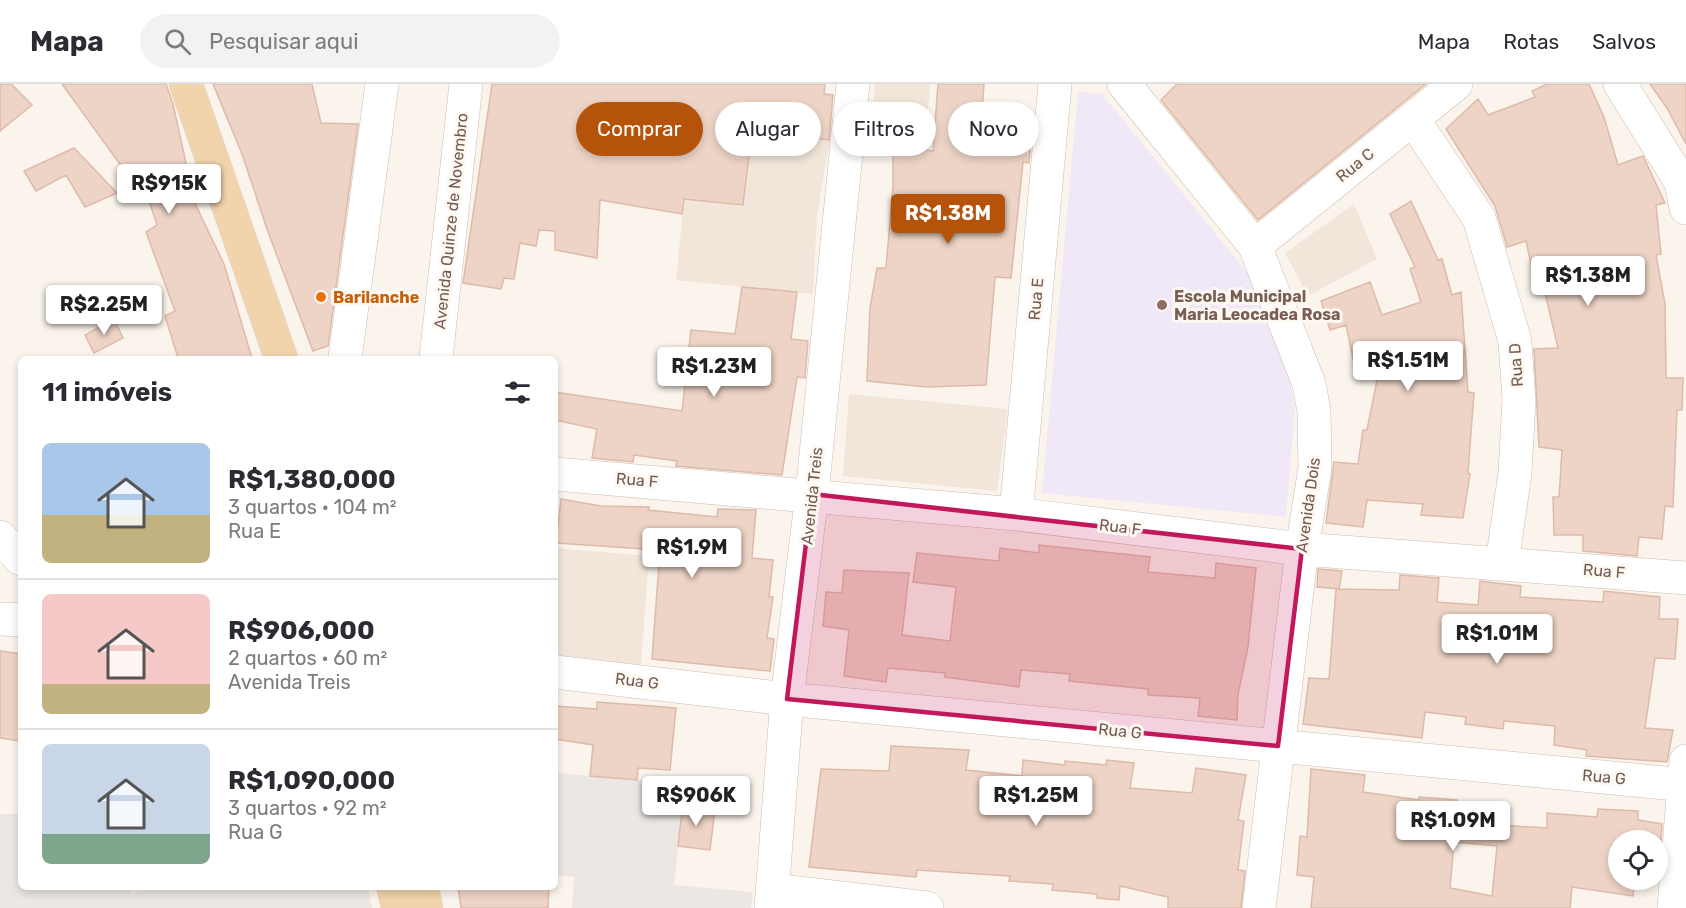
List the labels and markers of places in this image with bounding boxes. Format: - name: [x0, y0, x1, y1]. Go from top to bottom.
- pin: R$915K: [120, 164, 218, 215]
- pin: R$1.38M: [893, 194, 1003, 245]
- pin: R$1.38M: [1533, 256, 1643, 307]
- pin: R$2.25M: [49, 285, 159, 336]
- place label: Escola Municipal Maria Leocadea Rosa: [1174, 287, 1340, 324]
- place label: Barilanche: [333, 288, 419, 307]
- marker: Barilanche: [314, 290, 328, 304]
- marker: Escola Municipal Maria Leocadea Rosa: [1155, 298, 1169, 312]
- pin: R$1.51M: [1353, 341, 1463, 392]
- pin: R$1.23M: [659, 347, 769, 398]
- pin: R$1.9M: [643, 528, 741, 579]
- pin: R$1.01M: [1442, 614, 1552, 665]
- pin: R$906K: [647, 776, 745, 827]
- pin: R$1.25M: [981, 776, 1091, 827]
- pin: R$1.09M: [1398, 801, 1508, 852]

